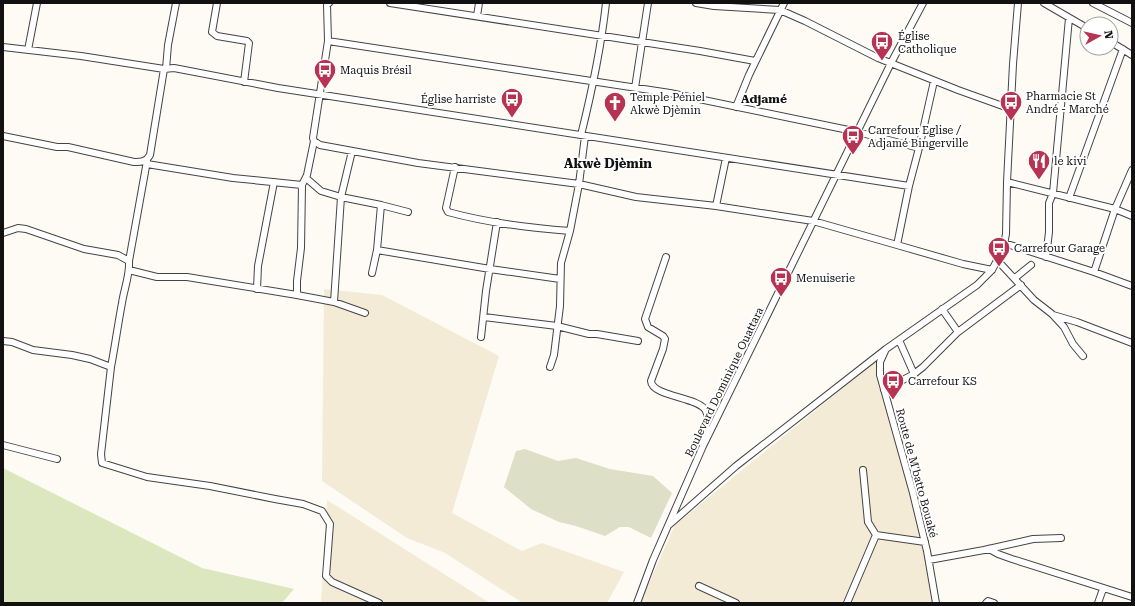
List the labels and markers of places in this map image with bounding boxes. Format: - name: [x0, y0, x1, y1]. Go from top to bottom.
- bus stop icon: Église Catholique: [869, 29, 895, 62]
- place label: Église Catholique: [898, 29, 957, 56]
- bus stop icon: Maquis Brésil: [312, 57, 338, 90]
- place label: Maquis Brésil: [340, 64, 412, 77]
- bus stop icon: Église harriste: [499, 86, 525, 119]
- bus stop icon: Pharmacie St André - Marché: [998, 89, 1024, 122]
- church icon: Temple Péniel Akwè Djèmin: [602, 90, 628, 123]
- place label: Pharmacie St André - Marché: [1026, 90, 1109, 116]
- place label: Temple Péniel Akwè Djèmin: [630, 91, 706, 117]
- place label: Église harriste: [421, 92, 496, 106]
- bus stop icon: Carrefour Eglise / Adjamé Bingerville: [840, 123, 866, 156]
- place label: Carrefour Eglise / Adjamé Bingerville: [868, 124, 968, 150]
- restaurant icon: le kivi: [1026, 148, 1052, 181]
- place label: le kivi: [1054, 155, 1087, 168]
- bus stop icon: Carrefour Garage: [986, 235, 1012, 268]
- place label: Carrefour Garage: [1014, 242, 1105, 255]
- bus stop icon: Menuiserie: [768, 265, 794, 298]
- place label: Menuiserie: [796, 272, 855, 285]
- bus stop icon: Carrefour KS: [880, 368, 906, 401]
- place label: Carrefour KS: [908, 375, 977, 388]

